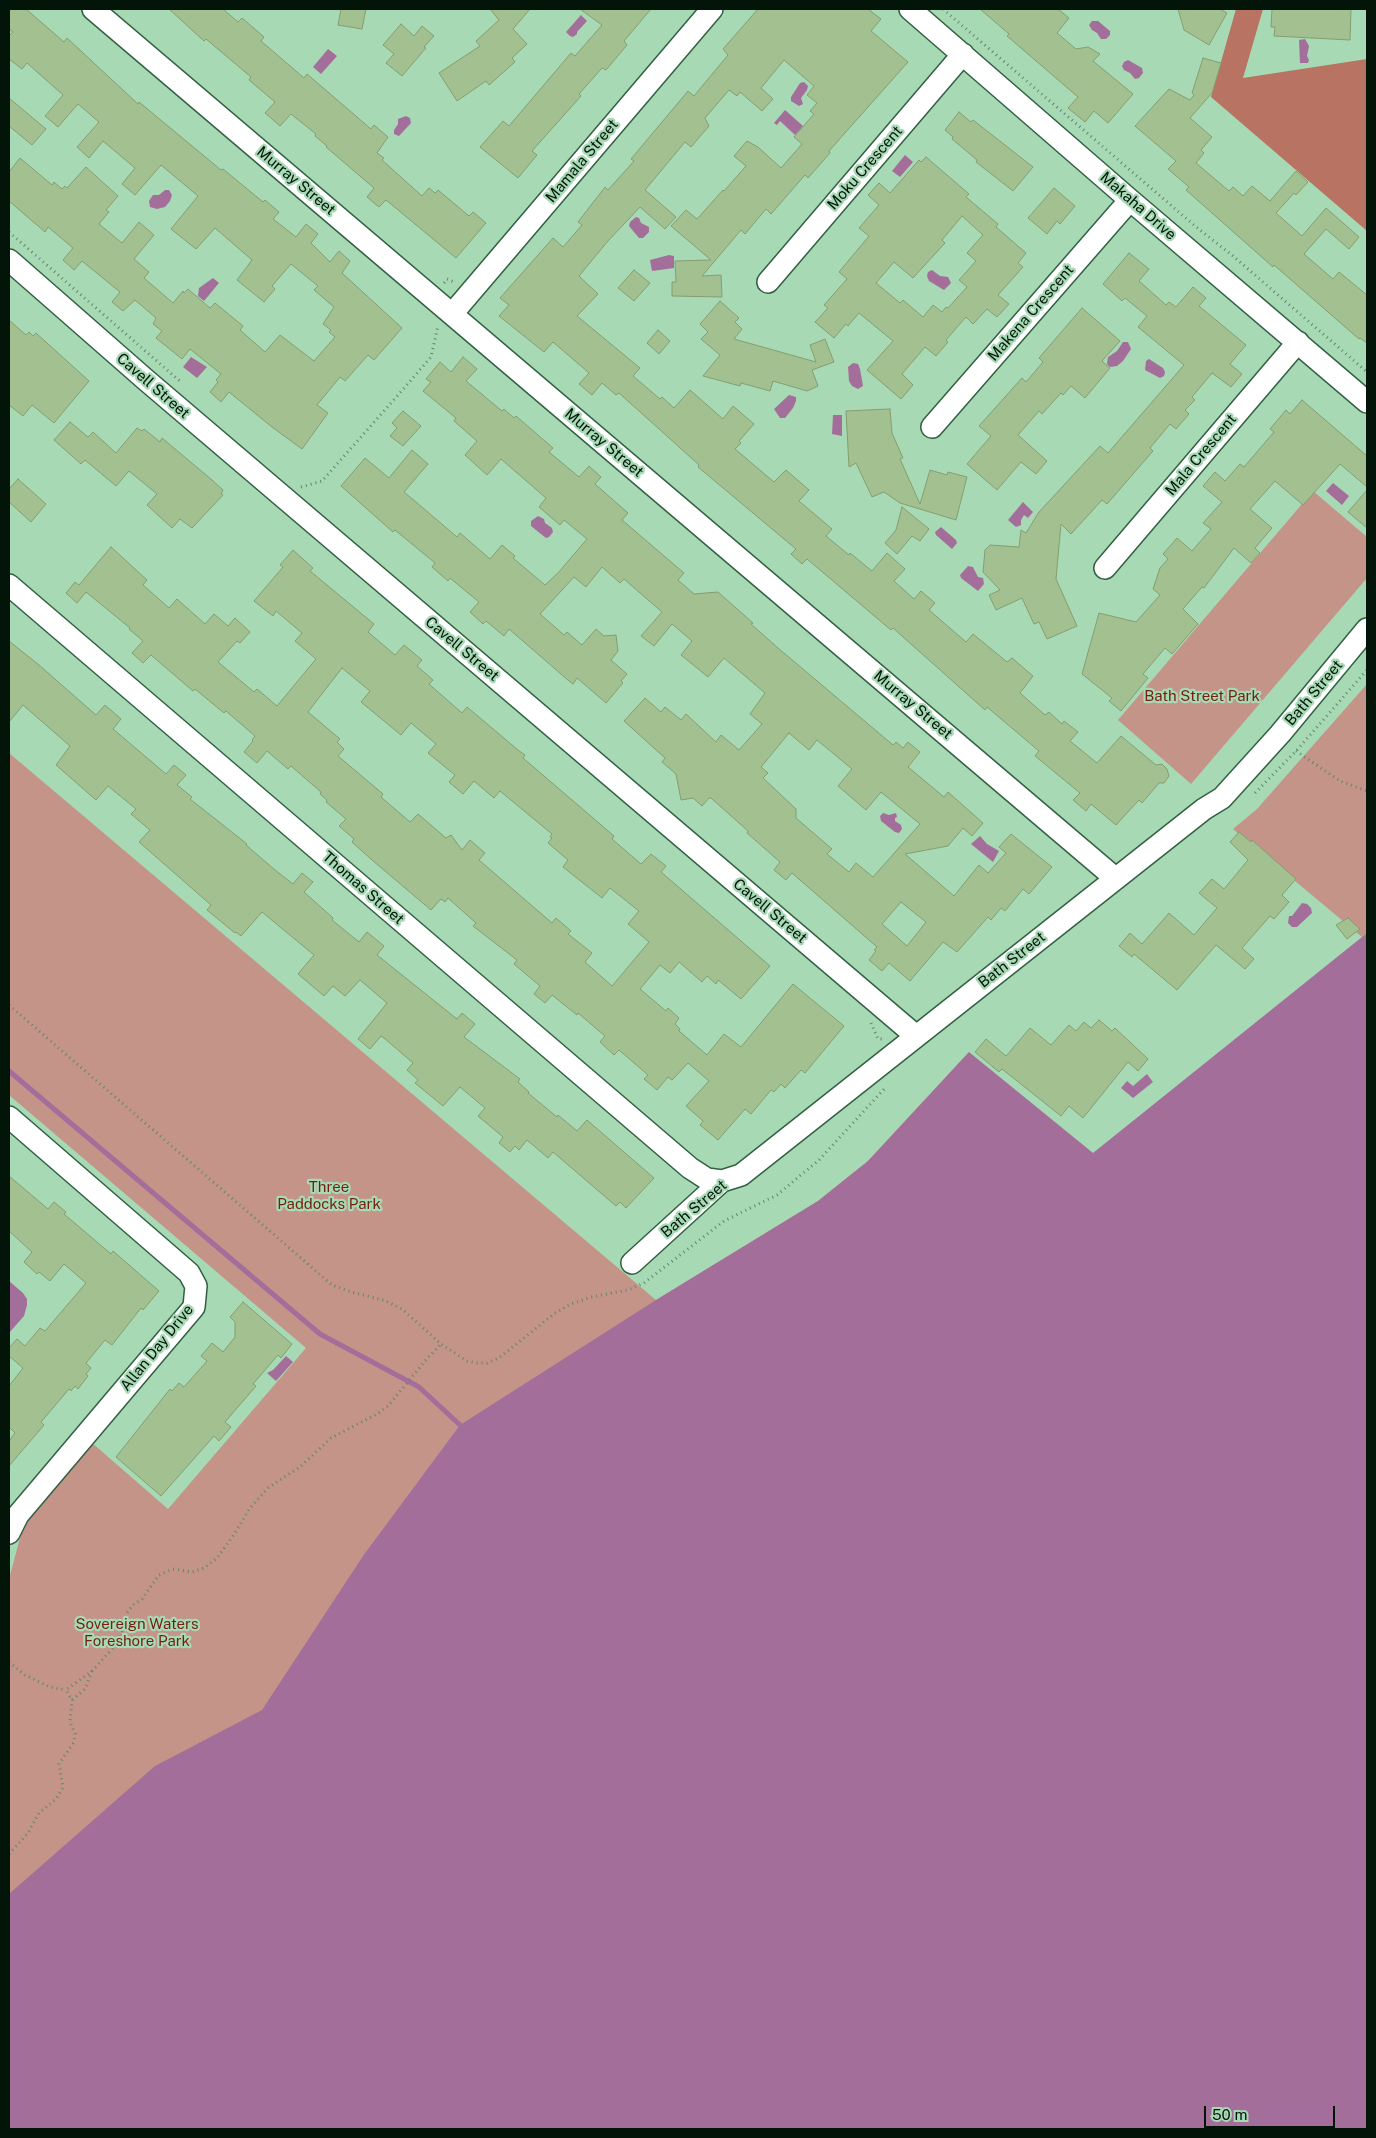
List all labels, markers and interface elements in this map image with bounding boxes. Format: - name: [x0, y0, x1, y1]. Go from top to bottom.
- street label: Mamala Street: [542, 116, 622, 206]
- street label: Moku Crescent: [824, 122, 906, 214]
- street label: Murray Street: [253, 143, 339, 219]
- street label: Makaha Drive: [1096, 168, 1180, 244]
- street label: Makena Crescent: [984, 261, 1078, 365]
- street label: Cavell Street: [113, 350, 193, 422]
- street label: Murray Street: [561, 405, 647, 481]
- street label: Mala Crescent: [1162, 411, 1240, 499]
- street label: Cavell Street: [422, 613, 502, 685]
- street label: Bath Street: [1281, 657, 1347, 729]
- street label: Murray Street: [870, 667, 956, 743]
- park label: Bath Street Park: [1144, 687, 1260, 705]
- street label: Thomas Street: [319, 848, 407, 928]
- street label: Cavell Street: [730, 875, 810, 947]
- street label: Bath Street: [975, 928, 1049, 992]
- street label: Bath Street: [658, 1176, 730, 1242]
- park label: Three Paddocks Park: [277, 1178, 381, 1213]
- street label: Allan Day Drive: [117, 1301, 197, 1395]
- park label: Sovereign Waters Foreshore Park: [75, 1615, 199, 1650]
- scale bar: [1206, 2096, 1337, 2128]
- text: 50 m: [1212, 2106, 1247, 2123]

